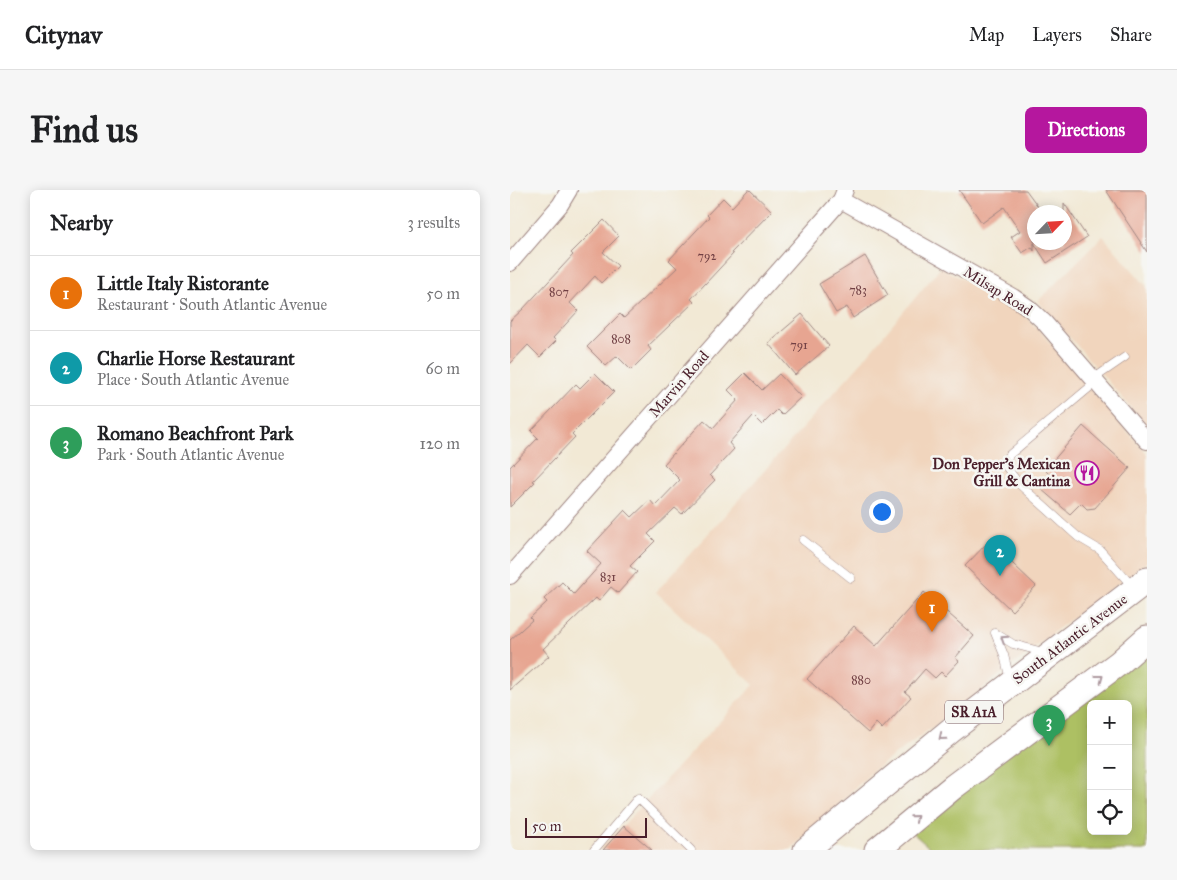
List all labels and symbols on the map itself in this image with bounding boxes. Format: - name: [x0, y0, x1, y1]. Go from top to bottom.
- north arrow: [1027, 205, 1072, 250]
- house number: 792: [698, 249, 716, 263]
- street label: Milsap Road: [960, 263, 1036, 320]
- house number: 783: [849, 283, 867, 297]
- house number: 807: [549, 285, 569, 299]
- house number: 808: [611, 332, 631, 346]
- house number: 791: [790, 338, 808, 352]
- street label: Marvin Road: [645, 347, 713, 421]
- place label: Don Pepper's Mexican Grill & Cantina: [932, 455, 1071, 490]
- restaurant icon: Don Pepper's Mexican Grill & Cantina: [1074, 460, 1100, 486]
- your location: [869, 499, 895, 525]
- pin: 2: [984, 535, 1016, 576]
- house number: 831: [600, 570, 616, 584]
- street label: South Atlantic Avenue: [1009, 590, 1131, 688]
- pin: 1: [916, 591, 948, 632]
- one-way arrow: [1001, 635, 1010, 645]
- house number: 880: [851, 673, 871, 687]
- one-way arrow: [1094, 675, 1103, 683]
- road number: SR A1A: [945, 701, 1003, 724]
- pin: 3: [1033, 705, 1065, 746]
- one-way arrow: [939, 732, 948, 740]
- scale bar: [525, 815, 648, 838]
- one-way arrow: [909, 815, 918, 824]

